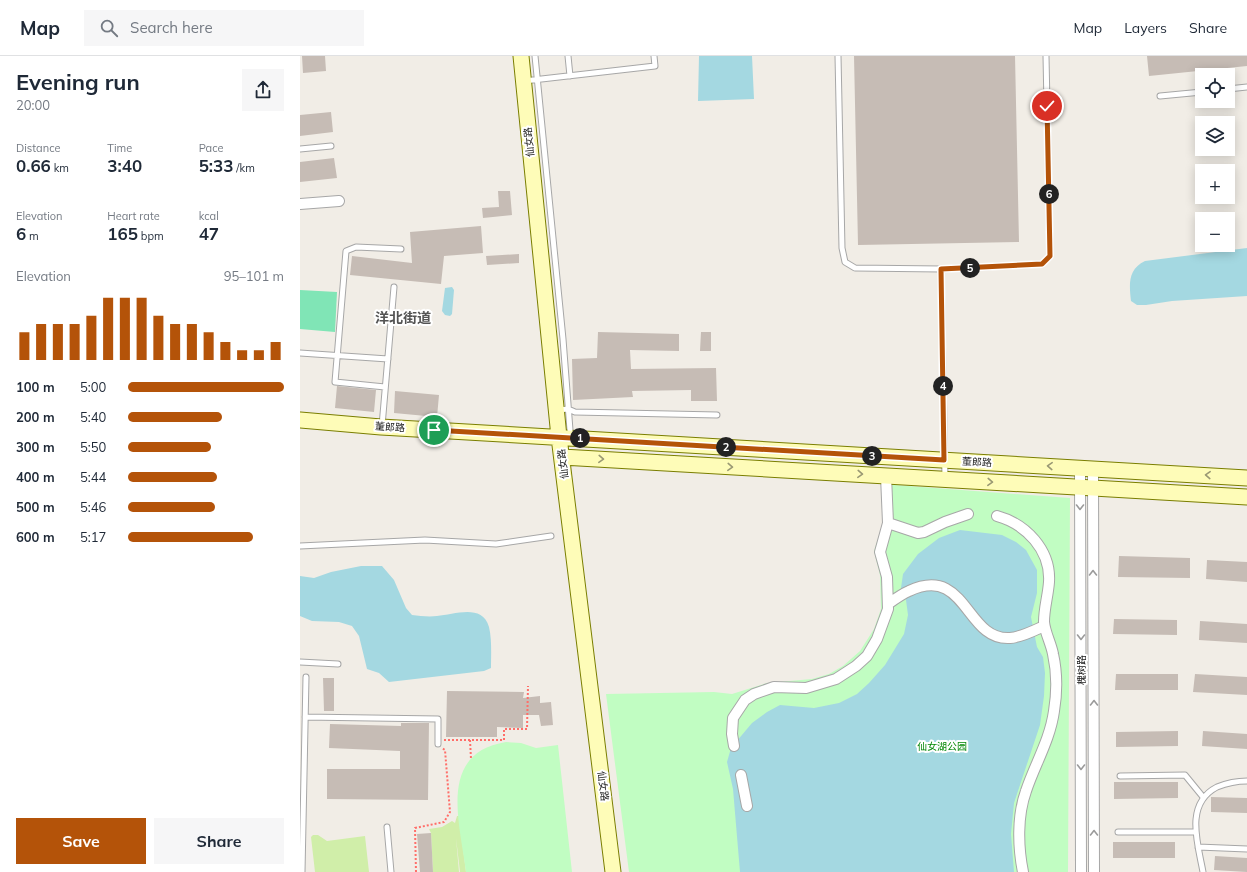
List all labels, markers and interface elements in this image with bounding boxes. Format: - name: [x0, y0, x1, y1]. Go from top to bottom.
- search box: [84, 10, 364, 46]
- text: Map: [20, 16, 60, 40]
- icon: search: [98, 17, 120, 39]
- text: Search here: [130, 18, 213, 37]
- text: Map: [1073, 19, 1102, 37]
- text: Layers: [1124, 19, 1167, 37]
- text: Share: [1189, 19, 1227, 37]
- text: Evening run: [16, 68, 140, 96]
- map controls: [1195, 68, 1235, 252]
- button: locate: [1195, 68, 1235, 108]
- button: share: [242, 69, 284, 111]
- pin: [1030, 89, 1064, 123]
- icon: check: [1036, 95, 1058, 117]
- text: 20:00: [16, 97, 50, 113]
- button: layers: [1195, 116, 1235, 156]
- street label: 仙女路: [521, 126, 537, 158]
- text: Distance: [16, 141, 60, 155]
- text: Time: [107, 141, 132, 155]
- text: Pace: [199, 141, 223, 155]
- text: 0.66: [16, 155, 51, 176]
- text: 3:40: [107, 155, 142, 176]
- text: 5:33: [199, 155, 233, 176]
- text: km: [51, 161, 69, 175]
- text: /km: [233, 161, 255, 175]
- button: +: [1195, 164, 1235, 204]
- pin: 6: [1039, 184, 1059, 204]
- text: 6: [1046, 187, 1052, 201]
- text: Elevation: [16, 209, 63, 223]
- text: Heart rate: [107, 209, 160, 223]
- text: kcal: [199, 209, 219, 223]
- button: −: [1195, 212, 1235, 252]
- text: 6: [16, 223, 26, 244]
- text: 165: [107, 223, 138, 244]
- text: 47: [199, 223, 219, 244]
- text: m: [26, 229, 39, 243]
- text: bpm: [138, 229, 164, 243]
- pin: 5: [960, 258, 980, 278]
- text: 5: [967, 261, 973, 275]
- text: Elevation: [16, 268, 71, 284]
- text: 95–101 m: [224, 268, 284, 284]
- district label: 洋北街道: [375, 309, 431, 327]
- pin: 4: [933, 376, 953, 396]
- text: 100 m: [16, 379, 55, 395]
- text: 5:00: [80, 379, 106, 395]
- text: 4: [940, 379, 946, 393]
- text: 200 m: [16, 409, 55, 425]
- text: 5:40: [80, 409, 106, 425]
- pin: [417, 413, 451, 447]
- street label: 董郎路: [375, 419, 405, 435]
- icon: arrive: [423, 419, 445, 441]
- pin: 1: [570, 428, 590, 448]
- text: 1: [577, 431, 583, 445]
- pin: 2: [716, 437, 736, 457]
- text: 300 m: [16, 439, 55, 455]
- text: 5:50: [80, 439, 106, 455]
- text: 2: [723, 440, 729, 454]
- pin: 3: [862, 446, 882, 466]
- street label: 仙女路: [555, 448, 571, 480]
- text: 3: [869, 449, 875, 463]
- one-way arrow: [598, 455, 604, 464]
- street label: 董郎路: [962, 455, 992, 469]
- one-way arrow: [727, 462, 733, 471]
- one-way arrow: [1047, 462, 1053, 471]
- text: 400 m: [16, 469, 55, 485]
- text: 5:44: [80, 469, 106, 485]
- one-way arrow: [857, 470, 863, 479]
- one-way arrow: [1205, 471, 1211, 480]
- one-way arrow: [987, 477, 993, 486]
- text: 500 m: [16, 499, 55, 515]
- text: 5:46: [80, 499, 106, 515]
- one-way arrow: [1076, 504, 1084, 510]
- text: 600 m: [16, 529, 55, 545]
- text: 5:17: [80, 529, 106, 545]
- one-way arrow: [1089, 570, 1097, 576]
- one-way arrow: [1076, 634, 1085, 640]
- street label: 槐树路: [1075, 655, 1088, 685]
- one-way arrow: [1090, 700, 1098, 706]
- park label: 仙女湖公园: [917, 740, 967, 753]
- one-way arrow: [1077, 764, 1085, 770]
- street label: 仙女路: [595, 770, 611, 802]
- button: Save: [16, 818, 146, 864]
- button: Share: [154, 818, 284, 864]
- one-way arrow: [1090, 830, 1098, 836]

